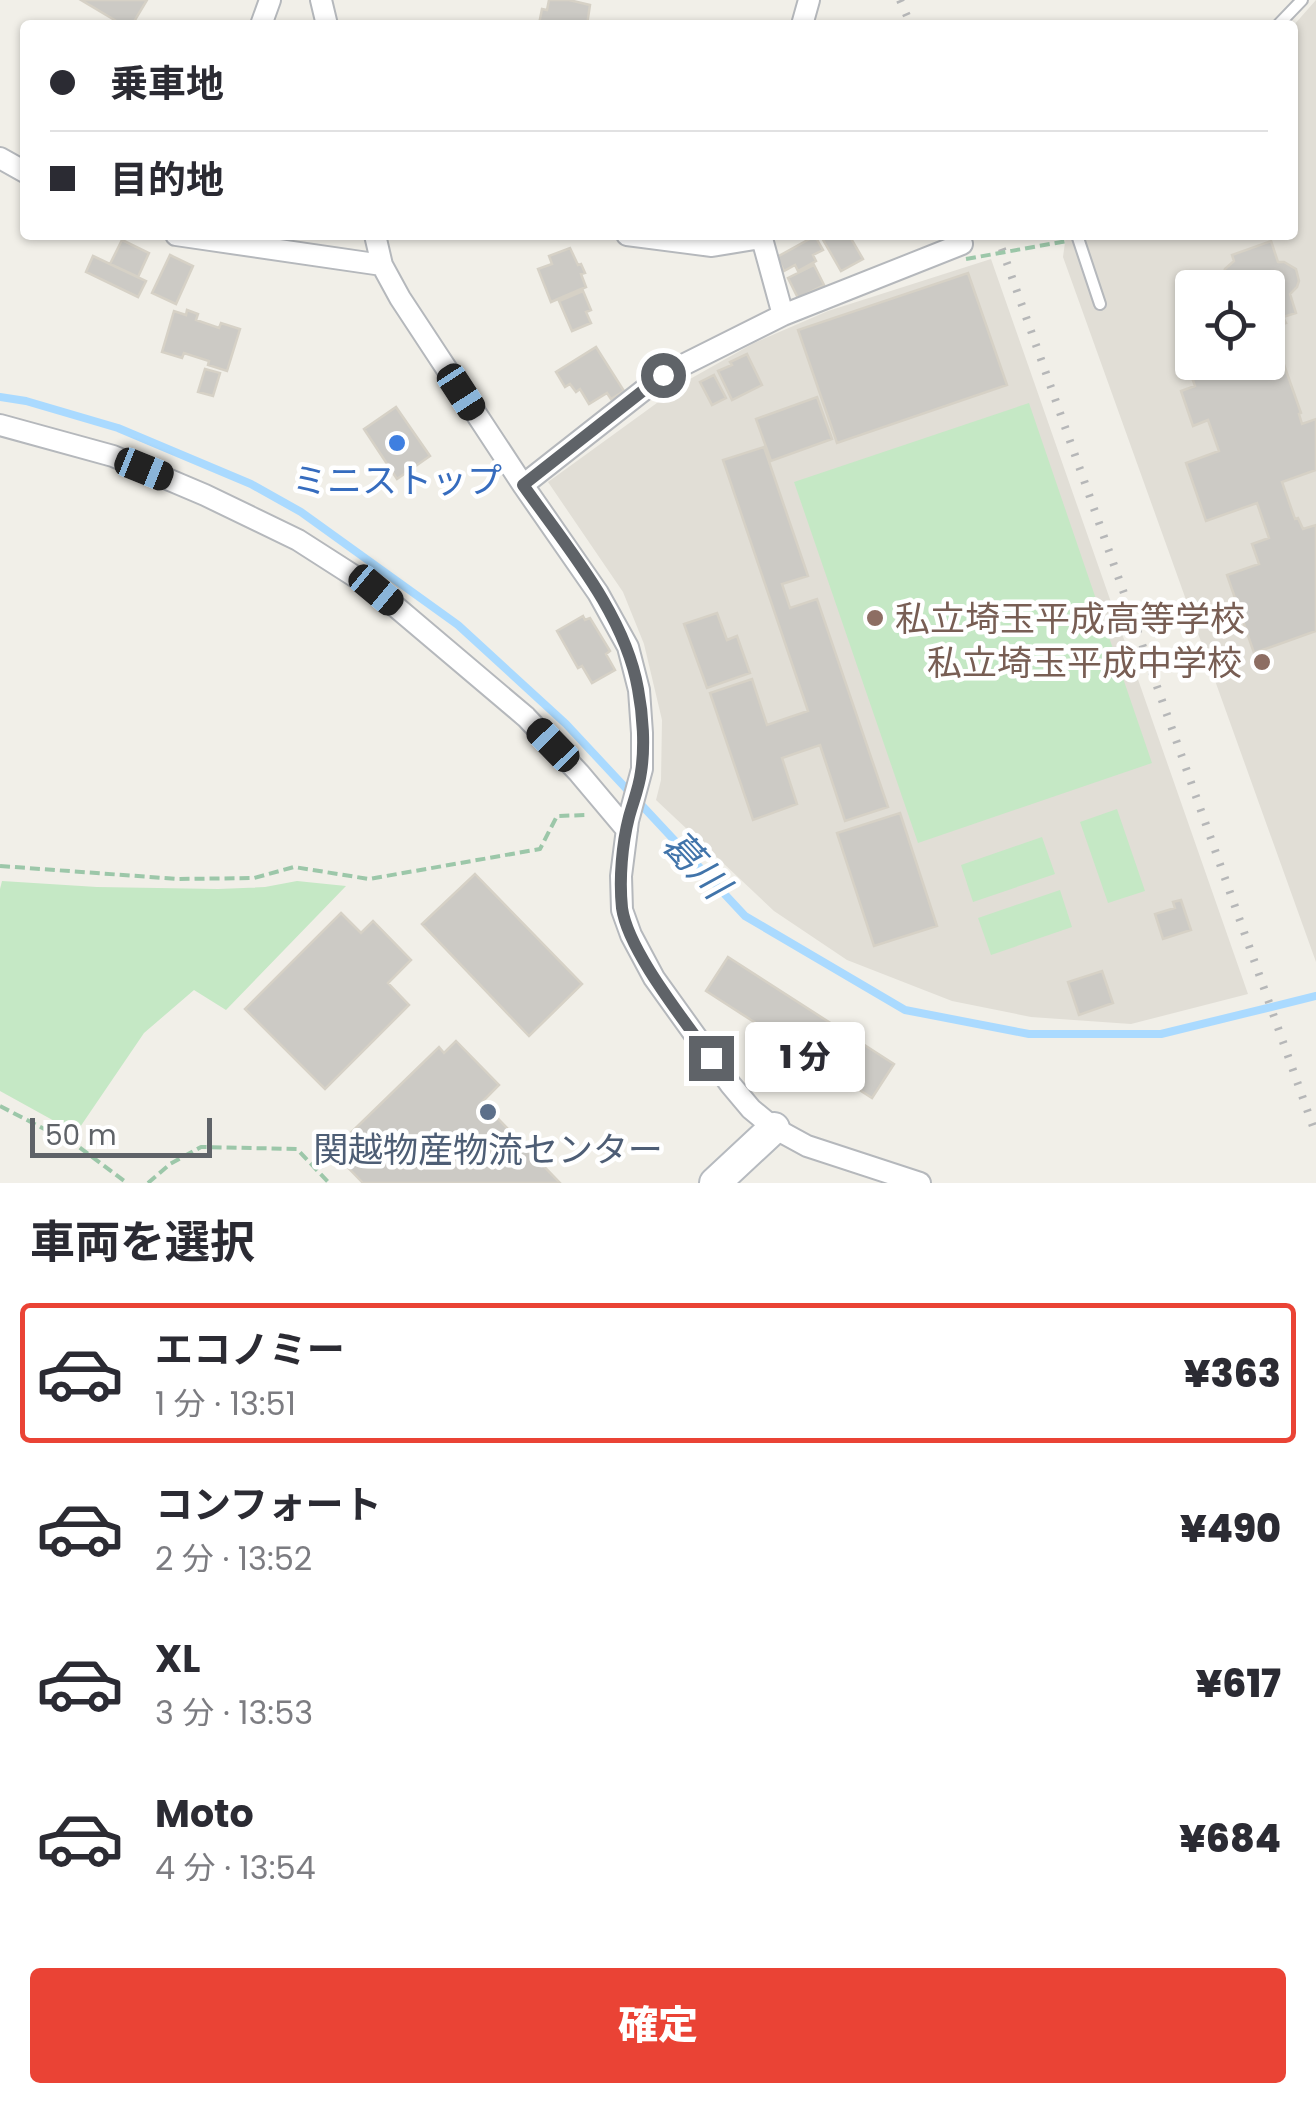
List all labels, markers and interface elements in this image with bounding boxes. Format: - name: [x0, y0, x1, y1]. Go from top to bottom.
- text: 乗車地: [110, 57, 224, 110]
- text: 目的地: [110, 153, 224, 206]
- map controls: [1175, 270, 1285, 380]
- button: locate: [1175, 270, 1285, 380]
- route start: [641, 353, 686, 398]
- car: [432, 359, 490, 425]
- marker: ミニストップ: [386, 432, 408, 454]
- car: [111, 444, 177, 494]
- place label: ミニストップ: [292, 456, 502, 505]
- car: [343, 559, 409, 621]
- place label: 私立埼玉平成高等学校: [895, 594, 1245, 643]
- marker: 私立埼玉平成高等学校: [864, 607, 886, 629]
- place label: 私立埼玉平成中学校: [927, 638, 1242, 687]
- marker: 私立埼玉平成中学校: [1251, 651, 1273, 673]
- car: [521, 713, 585, 777]
- water label: 葛川: [651, 818, 744, 913]
- callout: 1 分: [746, 1023, 866, 1093]
- text: 1 分: [780, 1034, 830, 1079]
- route end: [689, 1036, 734, 1081]
- marker: 関越物産物流センター: [477, 1101, 499, 1123]
- scale bar: [30, 1113, 212, 1158]
- text: 50 m: [45, 1116, 116, 1155]
- place label: 関越物産物流センター: [313, 1125, 663, 1174]
- text: 車両を選択: [30, 1211, 255, 1274]
- text: エコノミー: [155, 1323, 345, 1376]
- icon: car: [35, 1328, 125, 1418]
- text: ¥363: [1184, 1347, 1281, 1400]
- text: 1 分 · 13:51: [155, 1381, 296, 1426]
- text: コンフォート: [155, 1478, 382, 1531]
- icon: car: [35, 1483, 125, 1573]
- text: ¥490: [1180, 1502, 1281, 1555]
- text: 2 分 · 13:52: [155, 1536, 312, 1581]
- text: XL: [155, 1632, 200, 1685]
- icon: car: [35, 1638, 125, 1728]
- text: ¥617: [1196, 1657, 1281, 1710]
- text: 3 分 · 13:53: [155, 1690, 313, 1735]
- text: Moto: [155, 1787, 254, 1840]
- icon: car: [35, 1793, 125, 1883]
- text: ¥684: [1179, 1812, 1281, 1865]
- text: 4 分 · 13:54: [155, 1845, 316, 1890]
- button: 確定: [30, 1968, 1286, 2083]

